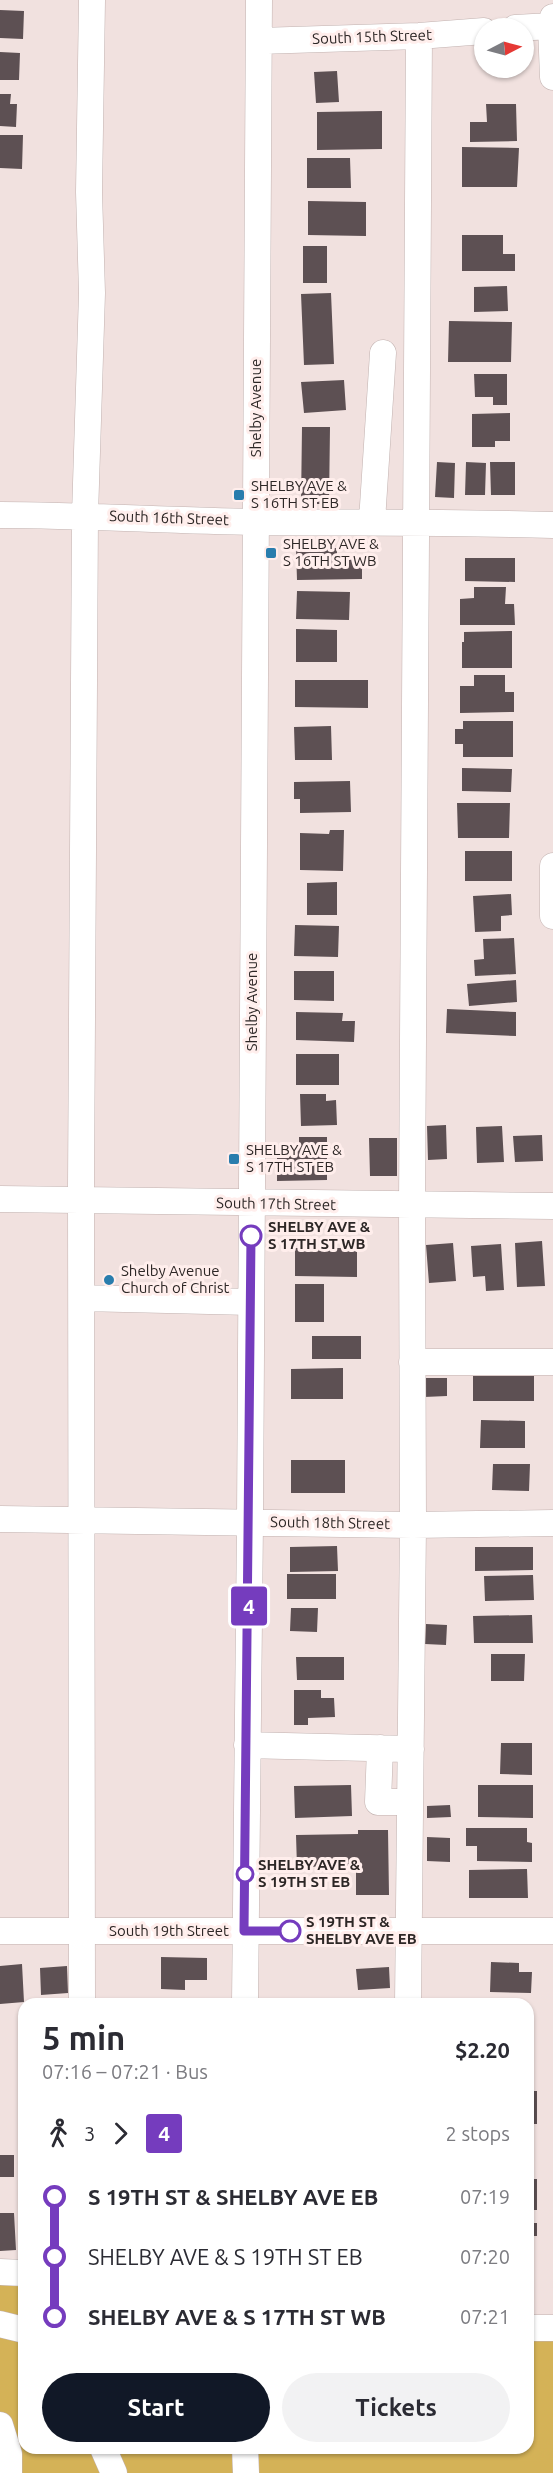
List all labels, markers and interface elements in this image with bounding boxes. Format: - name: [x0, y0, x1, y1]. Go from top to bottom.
- north arrow: [474, 18, 534, 78]
- map controls: [474, 18, 534, 78]
- street label: South 15th Street: [312, 26, 432, 47]
- street label: Shelby Avenue: [247, 359, 264, 457]
- place label: SHELBY AVE & S 16TH ST EB: [251, 477, 347, 511]
- marker: SHELBY AVE & S 16TH ST EB: [232, 488, 246, 502]
- street label: South 16th Street: [109, 507, 229, 528]
- place label: SHELBY AVE & S 16TH ST WB: [283, 535, 379, 569]
- marker: SHELBY AVE & S 16TH ST WB: [264, 546, 278, 560]
- street label: Shelby Avenue: [243, 953, 260, 1051]
- place label: SHELBY AVE & S 17TH ST EB: [246, 1141, 342, 1175]
- marker: SHELBY AVE & S 17TH ST EB: [227, 1152, 241, 1166]
- street label: South 17th Street: [216, 1194, 336, 1213]
- place label: SHELBY AVE & S 17TH ST WB: [268, 1218, 371, 1252]
- marker: SHELBY AVE & S 17TH ST WB: [240, 1225, 262, 1247]
- place label: Shelby Avenue Church of Christ: [121, 1262, 229, 1296]
- marker: Shelby Avenue Church of Christ: [102, 1273, 116, 1287]
- street label: South 18th Street: [270, 1513, 390, 1532]
- line badge: 4: [230, 1586, 268, 1626]
- text: 4: [243, 1594, 255, 1618]
- place label: SHELBY AVE & S 19TH ST EB: [258, 1856, 361, 1890]
- marker: SHELBY AVE & S 19TH ST EB: [236, 1865, 254, 1883]
- place label: S 19TH ST & SHELBY AVE EB: [306, 1913, 417, 1947]
- marker: S 19TH ST & SHELBY AVE EB: [279, 1920, 301, 1942]
- street label: South 19th Street: [109, 1922, 229, 1939]
- text: 5 min: [42, 2019, 125, 2056]
- text: $2.20: [455, 2037, 510, 2062]
- text: 07:16 – 07:21 · Bus: [42, 2060, 208, 2083]
- icon: walk: [42, 2117, 75, 2150]
- icon: forward: [104, 2117, 137, 2150]
- text: 4: [158, 2121, 170, 2145]
- text: 3: [84, 2122, 95, 2145]
- text: 2 stops: [446, 2122, 510, 2145]
- text: S 19TH ST & SHELBY AVE EB: [88, 2184, 378, 2209]
- text: 07:19: [460, 2185, 510, 2208]
- text: SHELBY AVE & S 19TH ST EB: [88, 2244, 363, 2269]
- text: 07:20: [460, 2245, 510, 2268]
- text: SHELBY AVE & S 17TH ST WB: [88, 2304, 386, 2329]
- text: 07:21: [460, 2305, 510, 2328]
- button: Start: [42, 2373, 270, 2442]
- button: Tickets: [282, 2373, 510, 2442]

